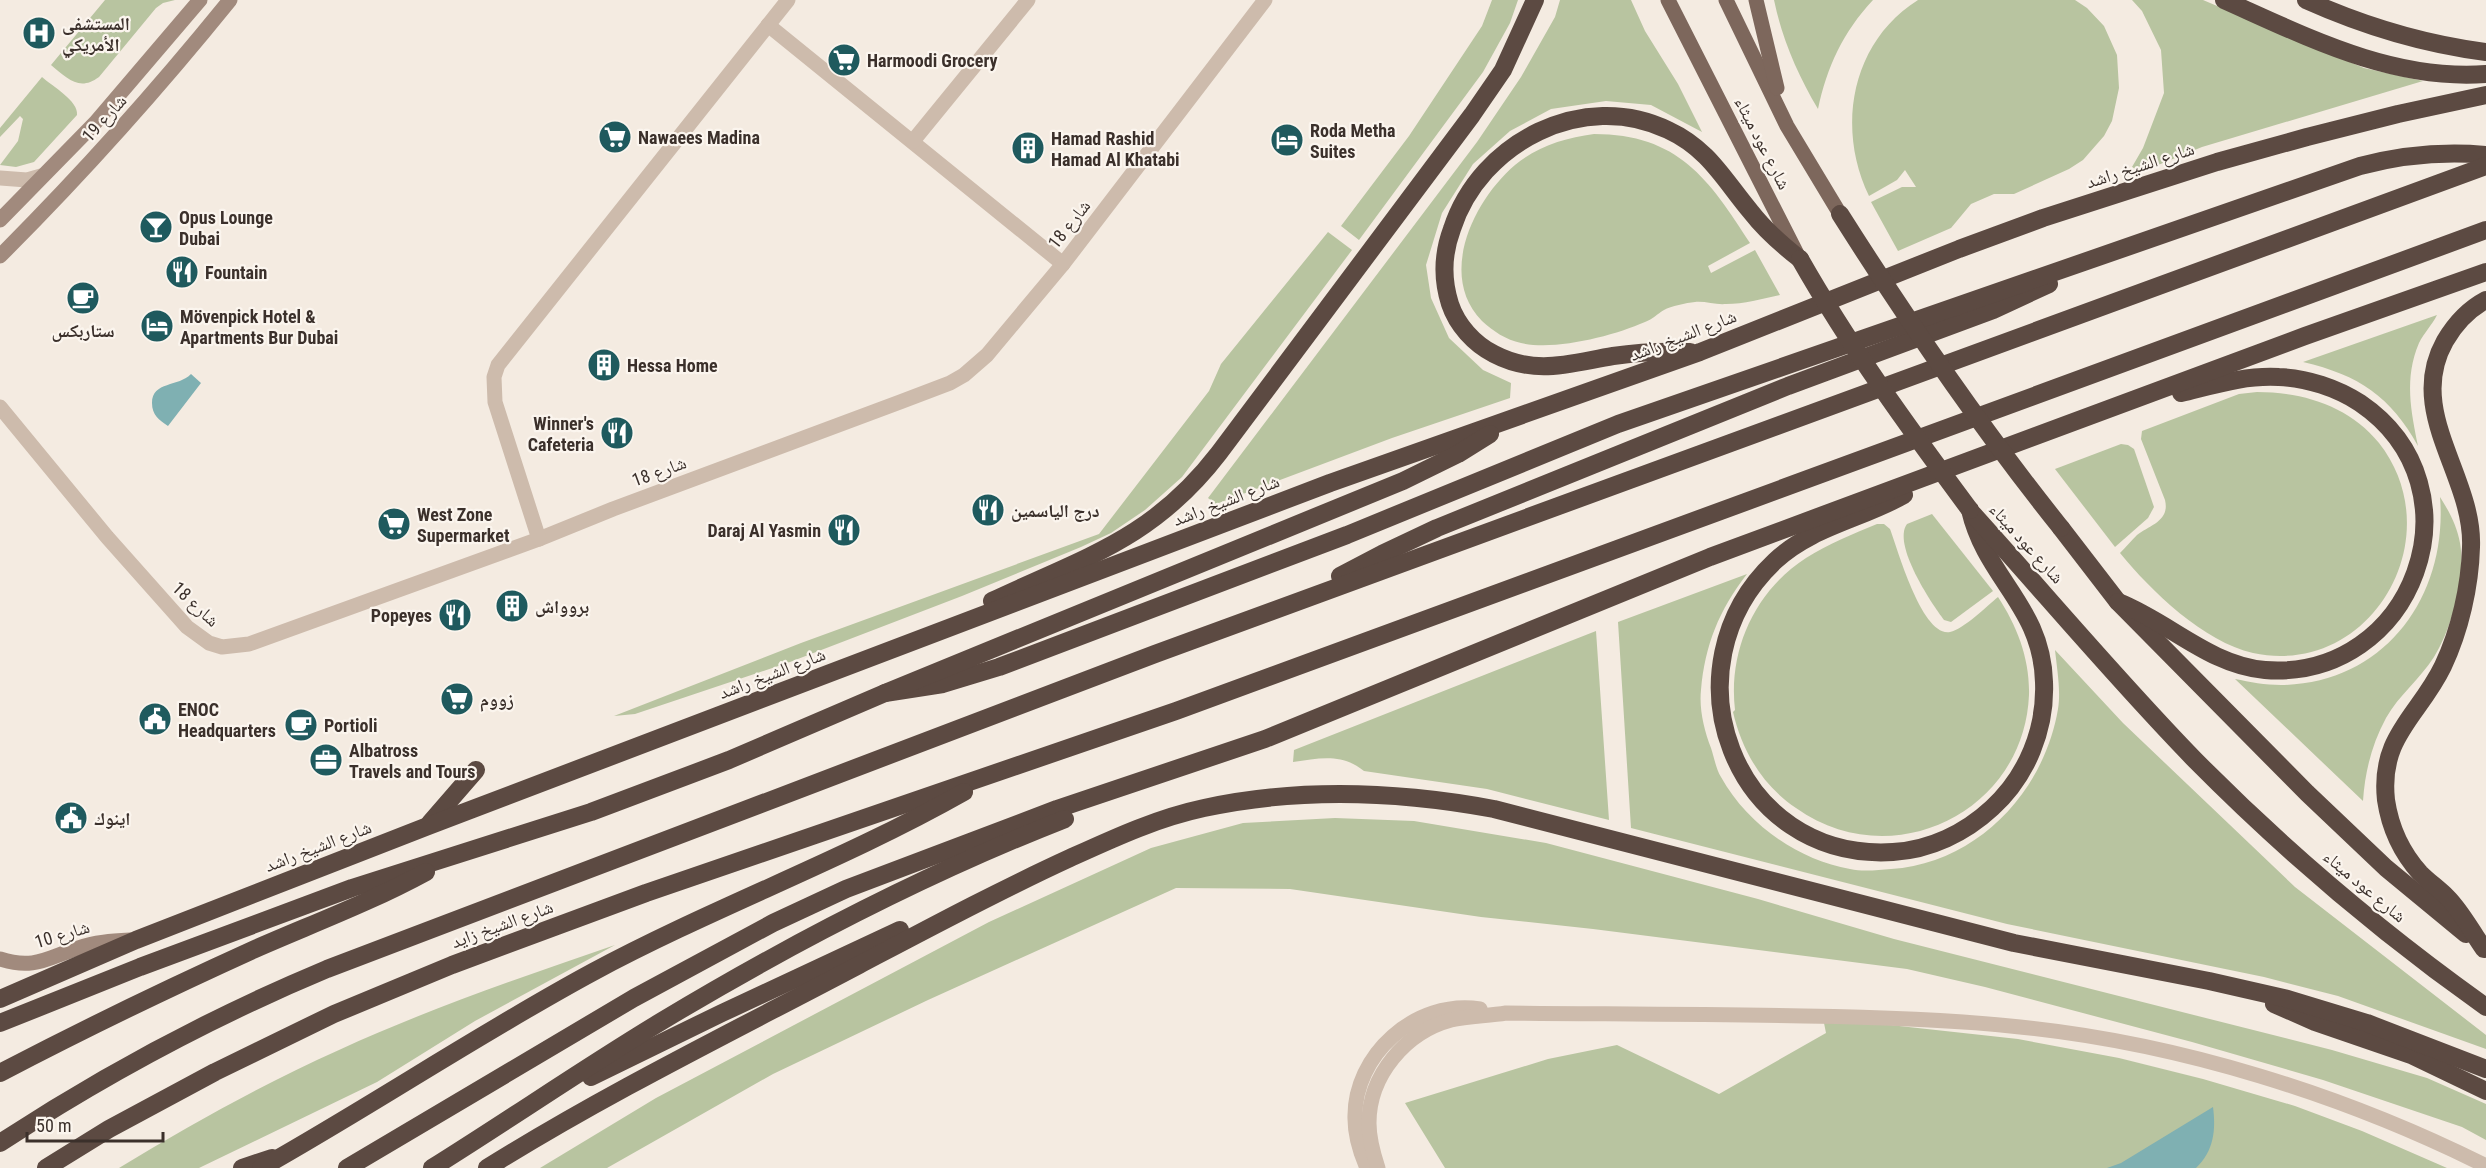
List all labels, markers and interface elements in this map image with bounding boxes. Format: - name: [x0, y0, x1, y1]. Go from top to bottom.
- place label: المستشفى الأمريكي: [62, 13, 130, 59]
- hospital icon: المستشفى الأمريكي: [21, 15, 57, 51]
- supermarket icon: Harmoodi Grocery: [826, 42, 862, 78]
- place label: Harmoodi Grocery: [867, 50, 998, 71]
- street label: شارع 19: [77, 90, 131, 147]
- street label: شارع عود ميثاء: [1730, 93, 1795, 193]
- supermarket icon: Nawaees Madina: [597, 119, 633, 155]
- place label: Roda Metha Suites: [1310, 120, 1396, 162]
- hotel icon: Roda Metha Suites: [1269, 122, 1305, 158]
- place label: Nawaees Madina: [638, 127, 760, 148]
- place label: Hamad Rashid Hamad Al Khatabi: [1051, 128, 1180, 170]
- building icon: Hamad Rashid Hamad Al Khatabi: [1010, 130, 1046, 166]
- street label: شارع الشيخ راشد: [2083, 138, 2197, 194]
- street label: شارع 18: [1043, 195, 1095, 253]
- place label: Opus Lounge Dubai: [179, 207, 273, 249]
- bar icon: Opus Lounge Dubai: [138, 209, 174, 245]
- restaurant icon: Fountain: [164, 254, 200, 290]
- place label: Fountain: [205, 262, 267, 283]
- cafe icon: ستاربكس: [65, 280, 101, 316]
- street label: شارع الشيخ راشد: [1627, 305, 1740, 367]
- place label: Mövenpick Hotel & Apartments Bur Dubai: [180, 306, 338, 348]
- hotel icon: Mövenpick Hotel & Apartments Bur Dubai: [139, 308, 175, 344]
- place label: ستاربكس: [51, 320, 115, 342]
- building icon: Hessa Home: [586, 347, 622, 383]
- place label: Hessa Home: [627, 355, 718, 376]
- place label: Winner's Cafeteria: [528, 413, 594, 455]
- restaurant icon: Winner's Cafeteria: [599, 415, 635, 451]
- street label: شارع 18: [629, 452, 689, 491]
- street label: شارع الشيخ راشد: [1170, 470, 1283, 532]
- restaurant icon: درج الياسمين: [970, 492, 1006, 528]
- street label: شارع عود ميثاء: [1985, 498, 2069, 588]
- place label: درج الياسمين: [1011, 500, 1100, 522]
- place label: West Zone Supermarket: [417, 504, 510, 546]
- supermarket icon: West Zone Supermarket: [376, 506, 412, 542]
- restaurant icon: Daraj Al Yasmin: [826, 512, 862, 548]
- place label: Daraj Al Yasmin: [708, 520, 821, 541]
- street label: شارع 18: [168, 577, 224, 632]
- building icon: بروواش: [494, 588, 530, 624]
- place label: بروواش: [535, 596, 589, 618]
- restaurant icon: Popeyes: [437, 597, 473, 633]
- place label: Popeyes: [371, 605, 432, 626]
- street label: شارع الشيخ راشد: [716, 643, 829, 705]
- supermarket icon: زووم: [439, 681, 475, 717]
- place label: زووم: [480, 689, 514, 712]
- place label: ENOC Headquarters: [178, 699, 276, 741]
- public building icon: ENOC Headquarters: [137, 701, 173, 737]
- cafe icon: Portioli: [283, 707, 319, 743]
- place label: Portioli: [324, 715, 378, 736]
- place label: Albatross Travels and Tours: [349, 740, 475, 782]
- office icon: Albatross Travels and Tours: [308, 742, 344, 778]
- public building icon: اينوك: [53, 800, 89, 836]
- place label: اينوك: [94, 808, 130, 829]
- street label: شارع الشيخ راشد: [262, 816, 375, 878]
- street label: شارع عود ميثاء: [2319, 845, 2410, 927]
- street label: شارع الشيخ زايد: [448, 896, 557, 954]
- street label: شارع 10: [32, 916, 92, 953]
- scale bar: [27, 1105, 164, 1143]
- text: 50 m: [36, 1115, 71, 1136]

